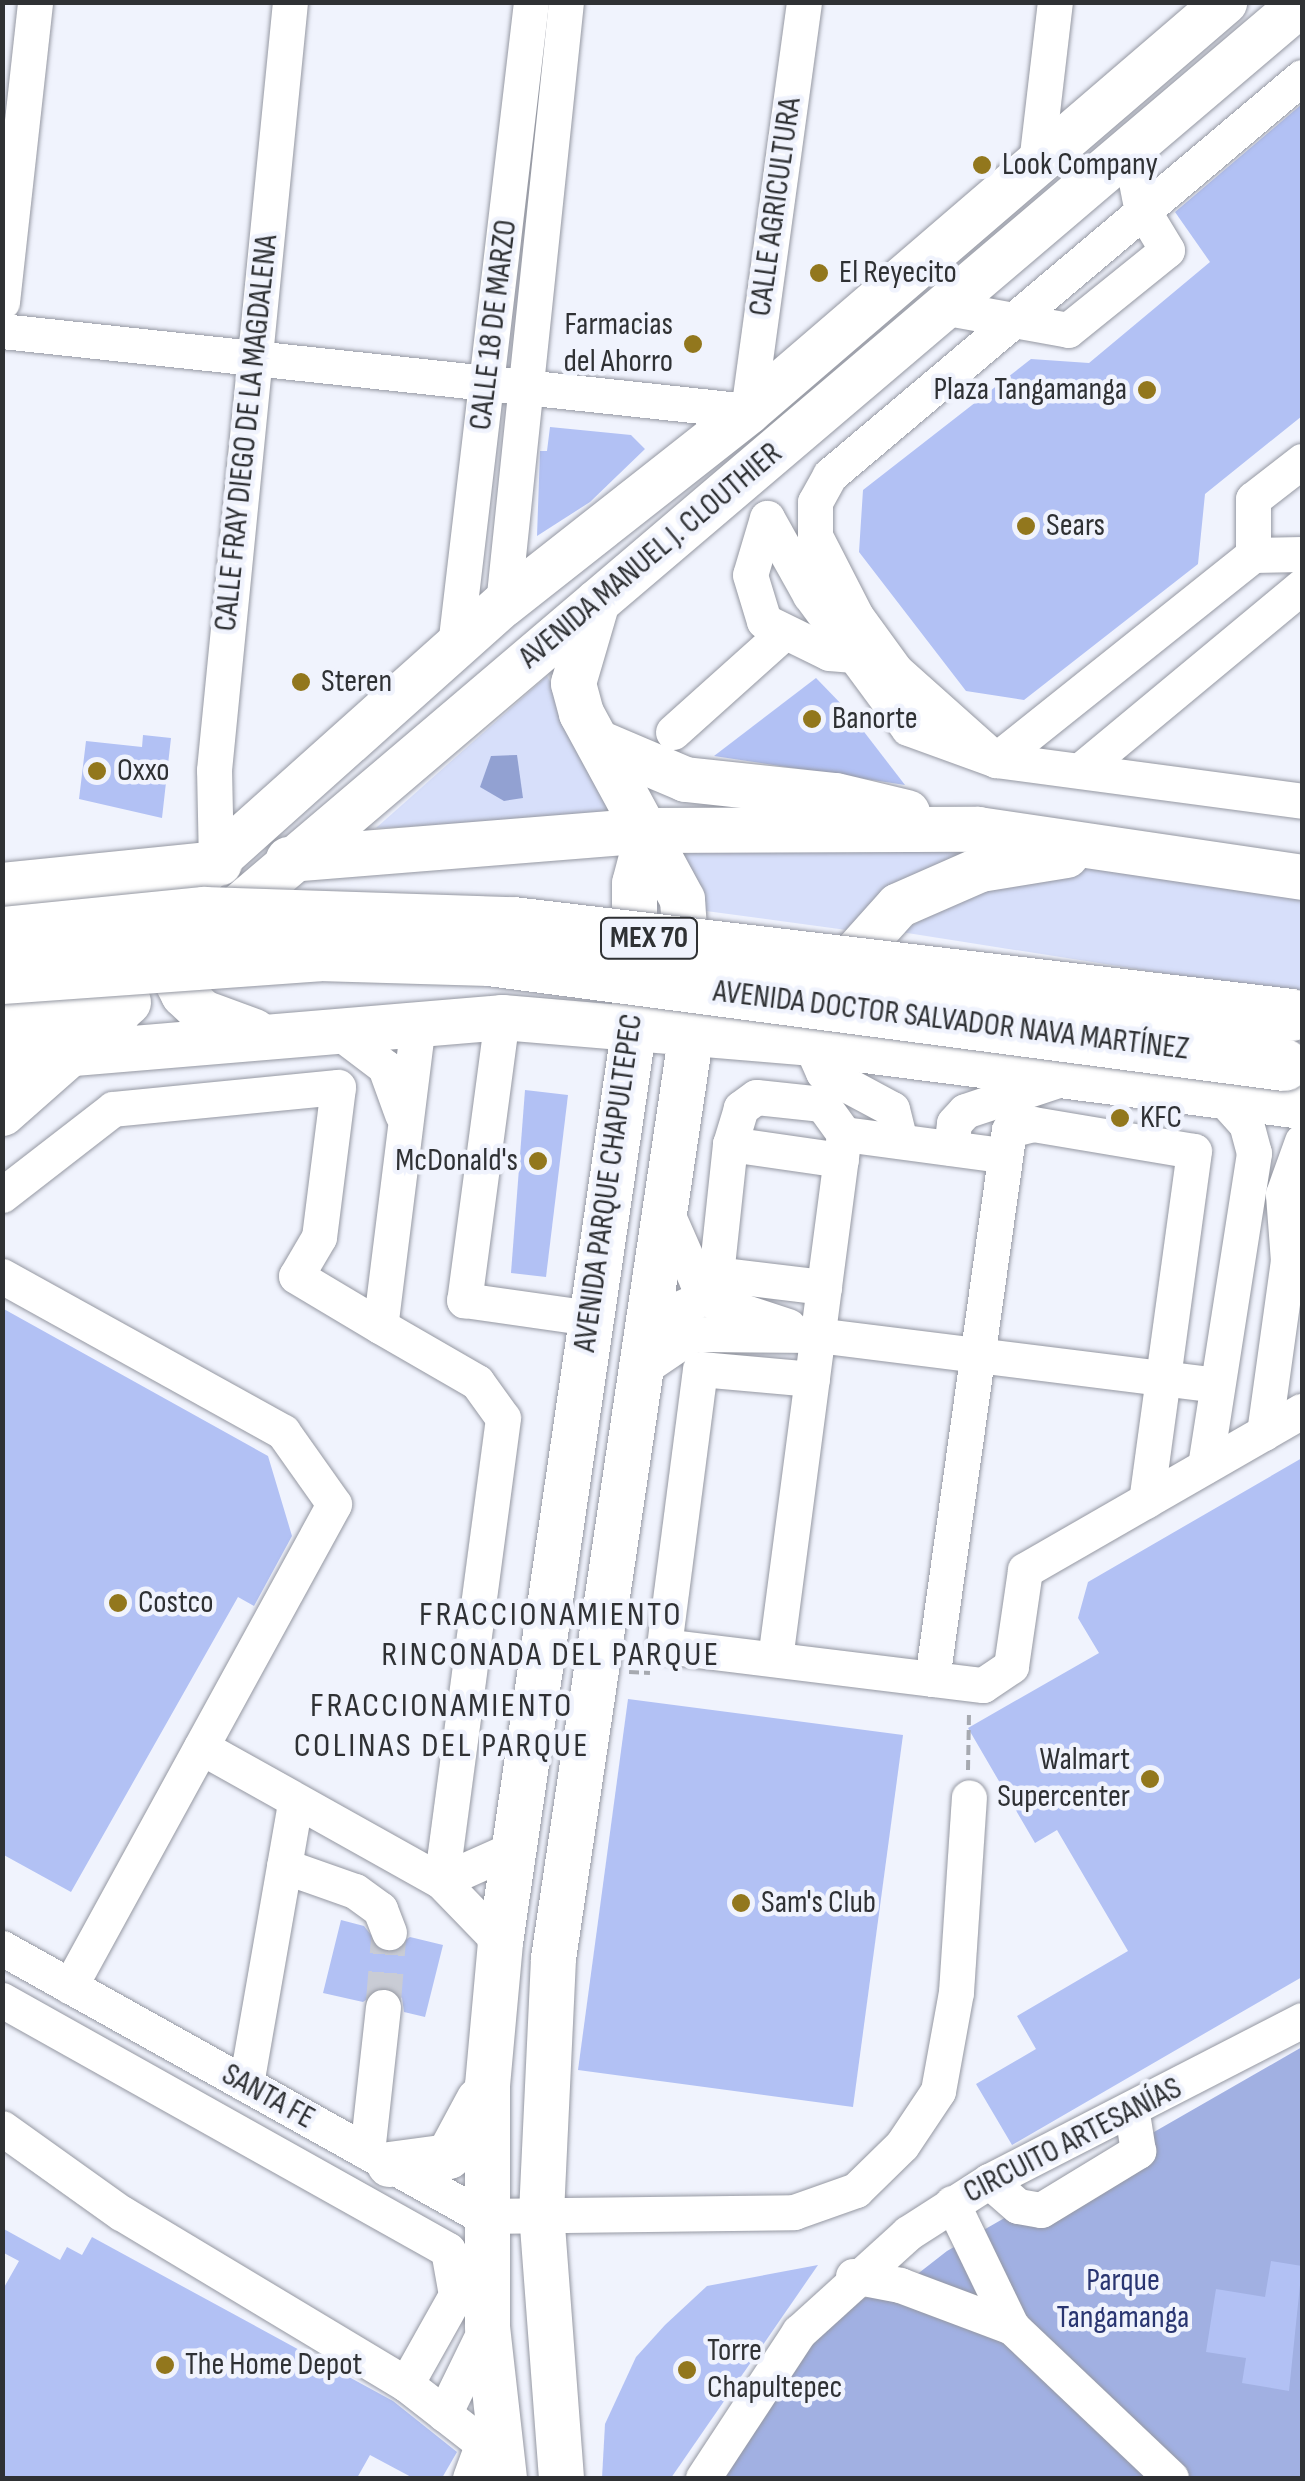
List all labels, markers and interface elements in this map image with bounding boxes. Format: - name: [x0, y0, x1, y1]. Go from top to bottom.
- street label: CALLE AGRICULTURA: [742, 95, 810, 319]
- place label: Look Company: [1002, 146, 1158, 184]
- marker: Look Company: [971, 154, 993, 176]
- street label: CALLE 18 DE MARZO: [462, 218, 526, 432]
- street label: CALLE FRAY DIEGO DE LA MAGDALENA: [207, 233, 287, 633]
- place label: El Reyecito: [839, 254, 957, 292]
- marker: El Reyecito: [808, 262, 830, 284]
- place label: Farmacias del Ahorro: [564, 307, 673, 382]
- marker: Farmacias del Ahorro: [682, 333, 704, 355]
- place label: Plaza Tangamanga: [934, 371, 1127, 409]
- marker: Plaza Tangamanga: [1136, 379, 1158, 401]
- street label: AVENIDA MANUEL J. CLOUTHIER: [512, 435, 790, 677]
- place label: Sears: [1046, 507, 1105, 545]
- marker: Sears: [1015, 515, 1037, 537]
- place label: Steren: [321, 663, 392, 701]
- marker: Steren: [290, 671, 312, 693]
- place label: Banorte: [832, 700, 918, 738]
- marker: Banorte: [801, 708, 823, 730]
- place label: Oxxo: [117, 752, 170, 790]
- marker: Oxxo: [86, 760, 108, 782]
- road number: MEX 70: [599, 913, 699, 963]
- street label: AVENIDA DOCTOR SALVADOR NAVA MARTÍNEZ: [711, 973, 1191, 1069]
- street label: AVENIDA PARQUE CHAPULTEPEC: [566, 1012, 652, 1354]
- place label: KFC: [1140, 1099, 1182, 1137]
- marker: KFC: [1109, 1107, 1131, 1129]
- place label: McDonald's: [395, 1142, 518, 1180]
- marker: McDonald's: [527, 1150, 549, 1172]
- place label: Costco: [138, 1584, 213, 1622]
- marker: Costco: [107, 1592, 129, 1614]
- district label: FRACCIONAMIENTO RINCONADA DEL PARQUE: [381, 1594, 721, 1676]
- district label: FRACCIONAMIENTO COLINAS DEL PARQUE: [294, 1685, 590, 1767]
- place label: Walmart Supercenter: [997, 1742, 1130, 1817]
- marker: Walmart Supercenter: [1139, 1768, 1161, 1790]
- place label: Sam's Club: [761, 1884, 876, 1922]
- marker: Sam's Club: [730, 1892, 752, 1914]
- street label: SANTA FE: [215, 2056, 321, 2138]
- street label: CIRCUITO ARTESANÍAS: [958, 2070, 1188, 2212]
- park label: Parque Tangamanga: [1057, 2263, 1189, 2338]
- place label: Torre Chapultepec: [707, 2333, 842, 2408]
- place label: The Home Depot: [185, 2346, 362, 2384]
- marker: The Home Depot: [154, 2354, 176, 2376]
- marker: Torre Chapultepec: [676, 2359, 698, 2381]

